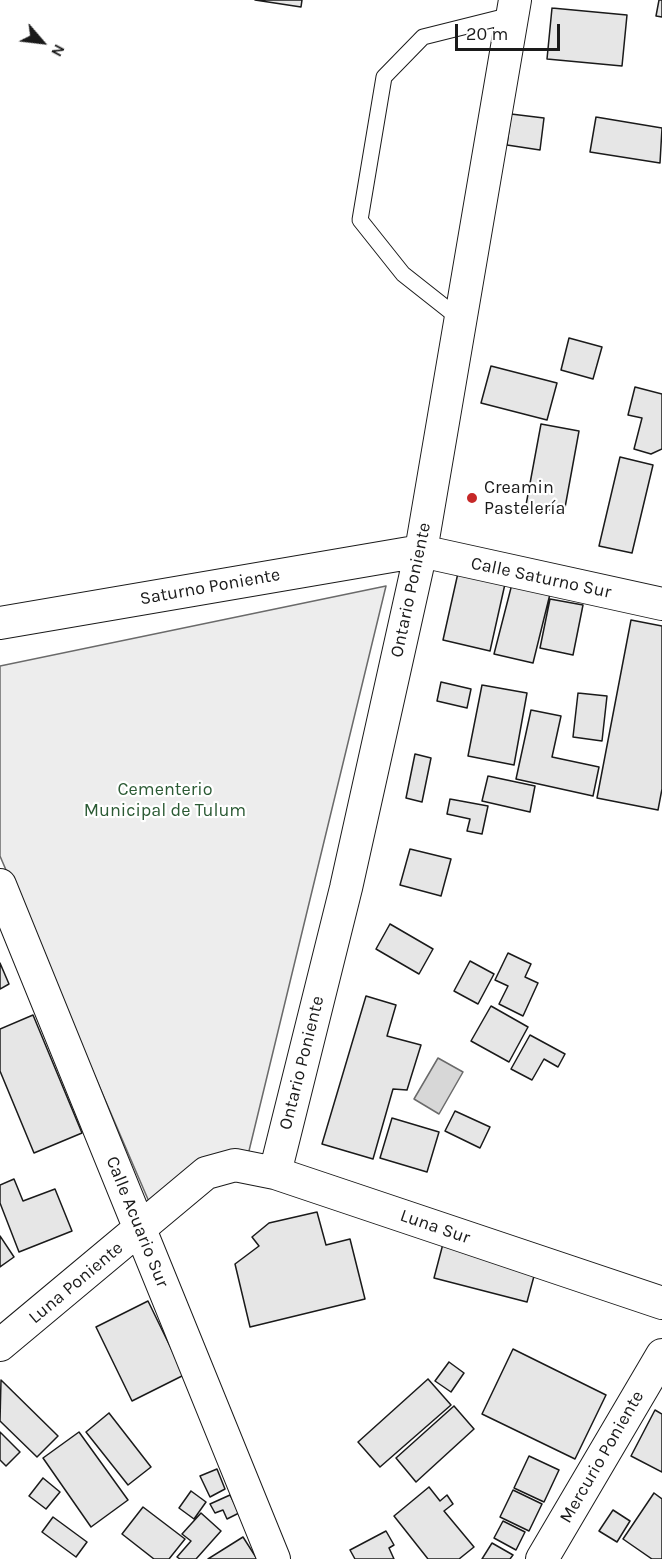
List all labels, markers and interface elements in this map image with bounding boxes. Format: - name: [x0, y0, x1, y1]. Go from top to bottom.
- north arrow: [12, 12, 72, 72]
- scale bar: [458, 12, 563, 50]
- text: 20 m: [466, 23, 508, 45]
- text: N: [47, 41, 69, 60]
- place label: Creamin Pastelería: [484, 477, 565, 520]
- marker: Creamin Pastelería: [465, 491, 479, 505]
- street label: Ontario Poniente: [386, 521, 436, 659]
- street label: Calle Saturno Sur: [469, 553, 613, 603]
- street label: Saturno Poniente: [138, 564, 282, 610]
- park label: Cementerio Municipal de Tulum: [84, 779, 246, 822]
- street label: Ontario Poniente: [275, 994, 329, 1132]
- street label: Calle Acuario Sur: [101, 1153, 173, 1291]
- street label: Luna Sur: [397, 1205, 473, 1249]
- street label: Luna Poniente: [24, 1237, 128, 1329]
- street label: Mercurio Poniente: [555, 1387, 649, 1527]

